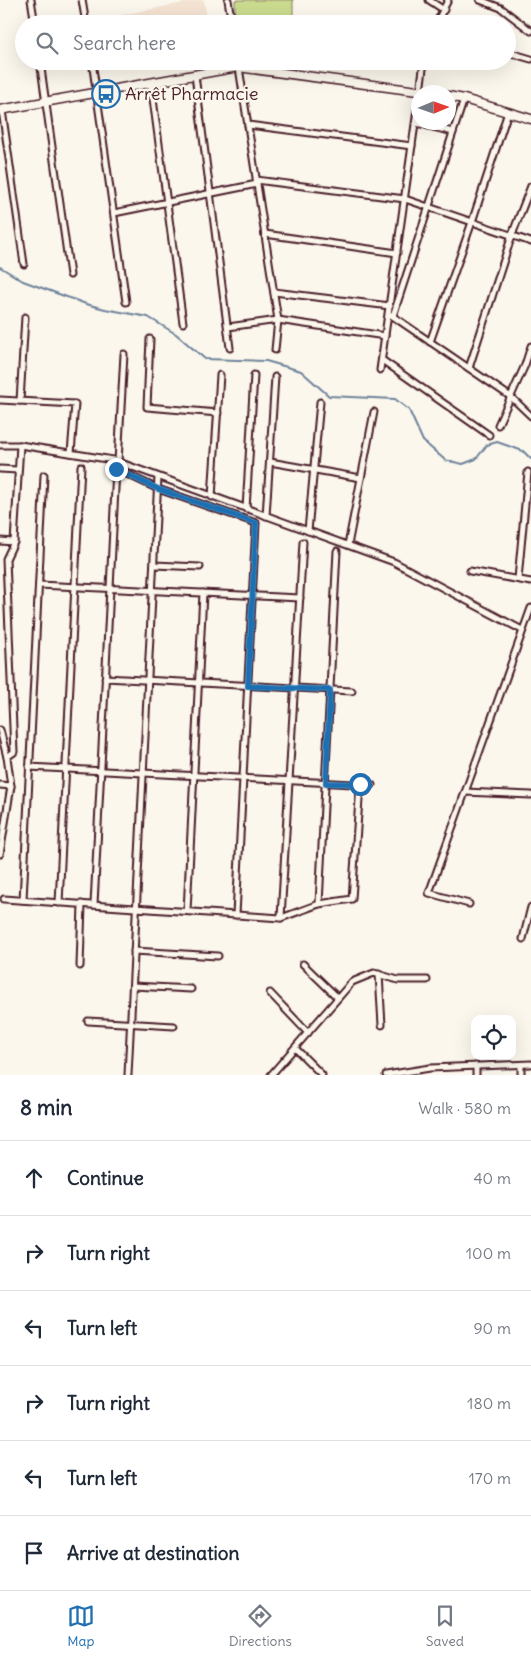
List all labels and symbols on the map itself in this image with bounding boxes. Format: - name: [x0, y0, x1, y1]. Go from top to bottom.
- bus stop icon: Arrêt Pharmacie: [91, 79, 121, 109]
- place label: Arrêt Pharmacie: [125, 82, 258, 105]
- north arrow: [411, 85, 456, 130]
- route end: [105, 458, 128, 481]
- route start: [349, 773, 372, 796]

